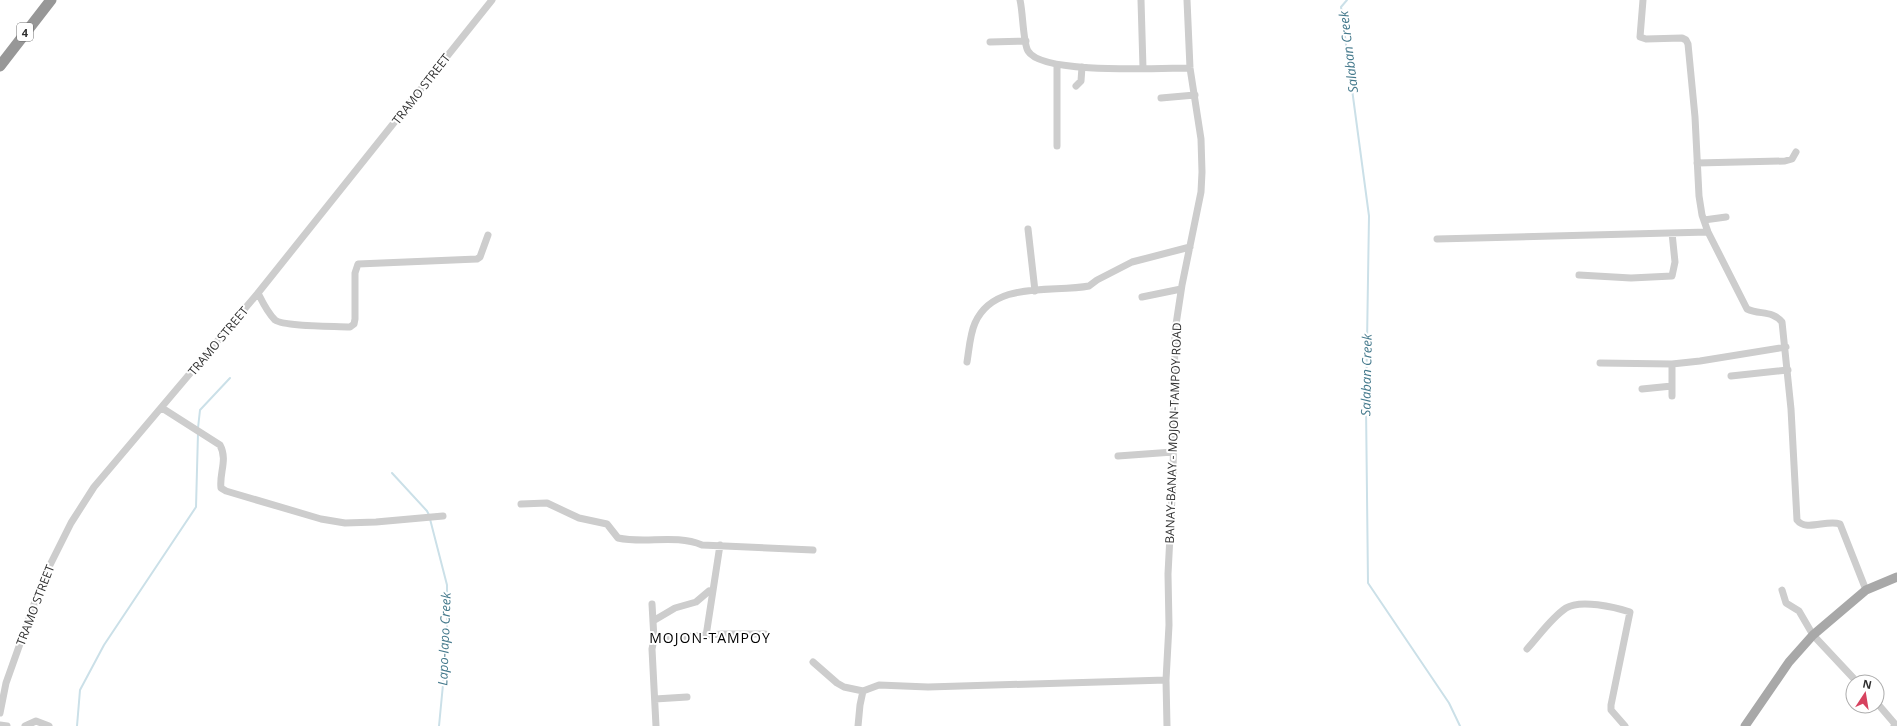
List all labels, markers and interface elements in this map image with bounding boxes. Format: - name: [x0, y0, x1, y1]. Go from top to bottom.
- water label: Salaban Creek: [1334, 9, 1362, 94]
- road number: 4: [17, 23, 33, 41]
- street label: TRAMO STREET: [388, 50, 454, 128]
- street label: TRAMO STREET: [184, 303, 252, 379]
- street label: BANAY-BANAY - MOJON-TAMPOY ROAD: [1161, 322, 1185, 544]
- water label: Salaban Creek: [1356, 333, 1376, 416]
- street label: TRAMO STREET: [12, 562, 58, 648]
- water label: Lapo-lapo Creek: [433, 591, 455, 686]
- district label: MOJON-TAMPOY: [649, 628, 771, 647]
- north arrow: [1845, 674, 1885, 714]
- text: N: [1861, 675, 1873, 692]

